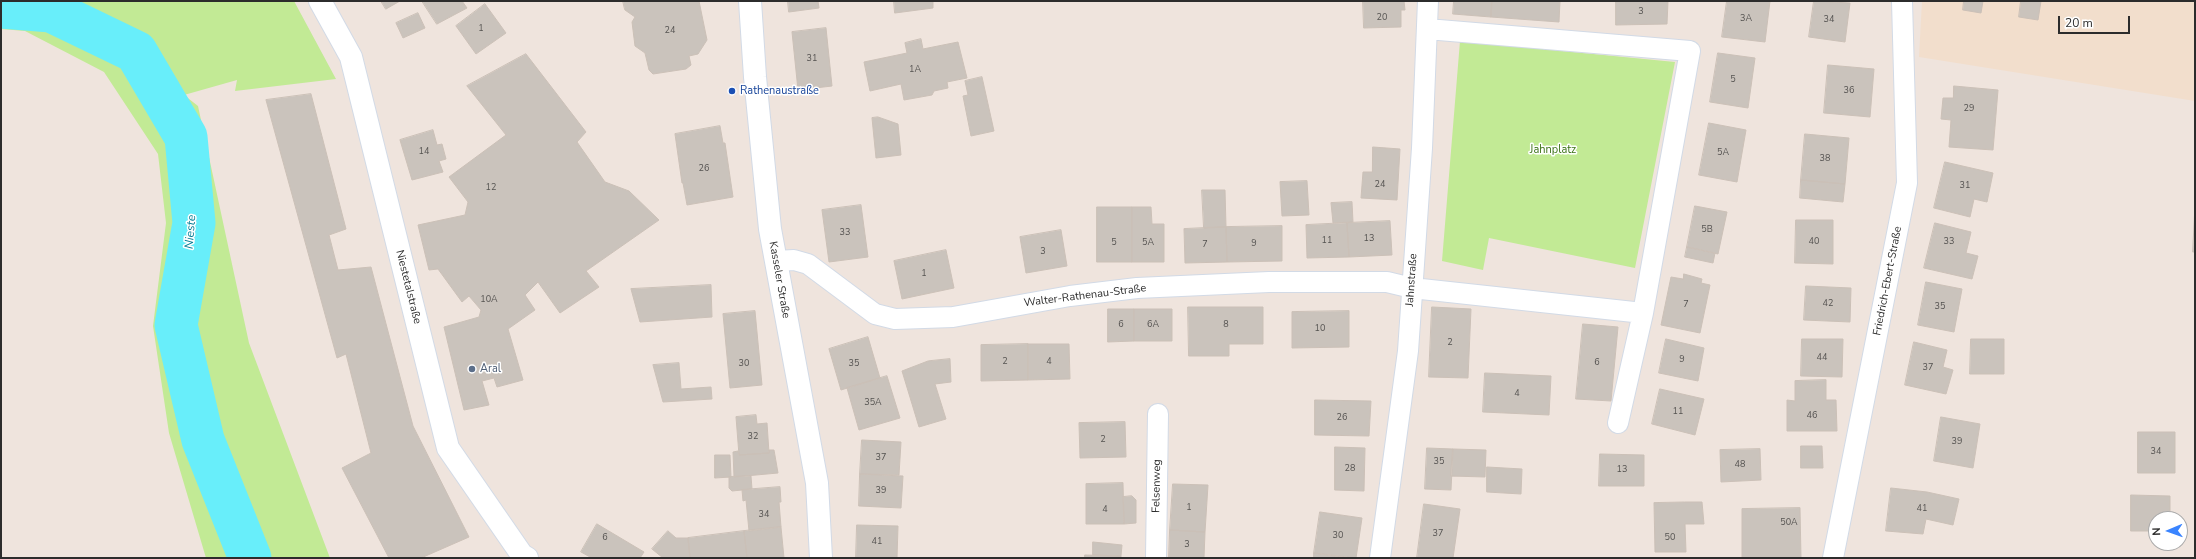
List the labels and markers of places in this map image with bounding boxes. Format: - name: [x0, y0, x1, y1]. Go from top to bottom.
- place label: Rathenaustraße: [740, 84, 819, 98]
- marker: Rathenaustraße: [727, 86, 737, 96]
- place label: Aral: [480, 362, 501, 376]
- marker: Aral: [467, 364, 477, 374]

